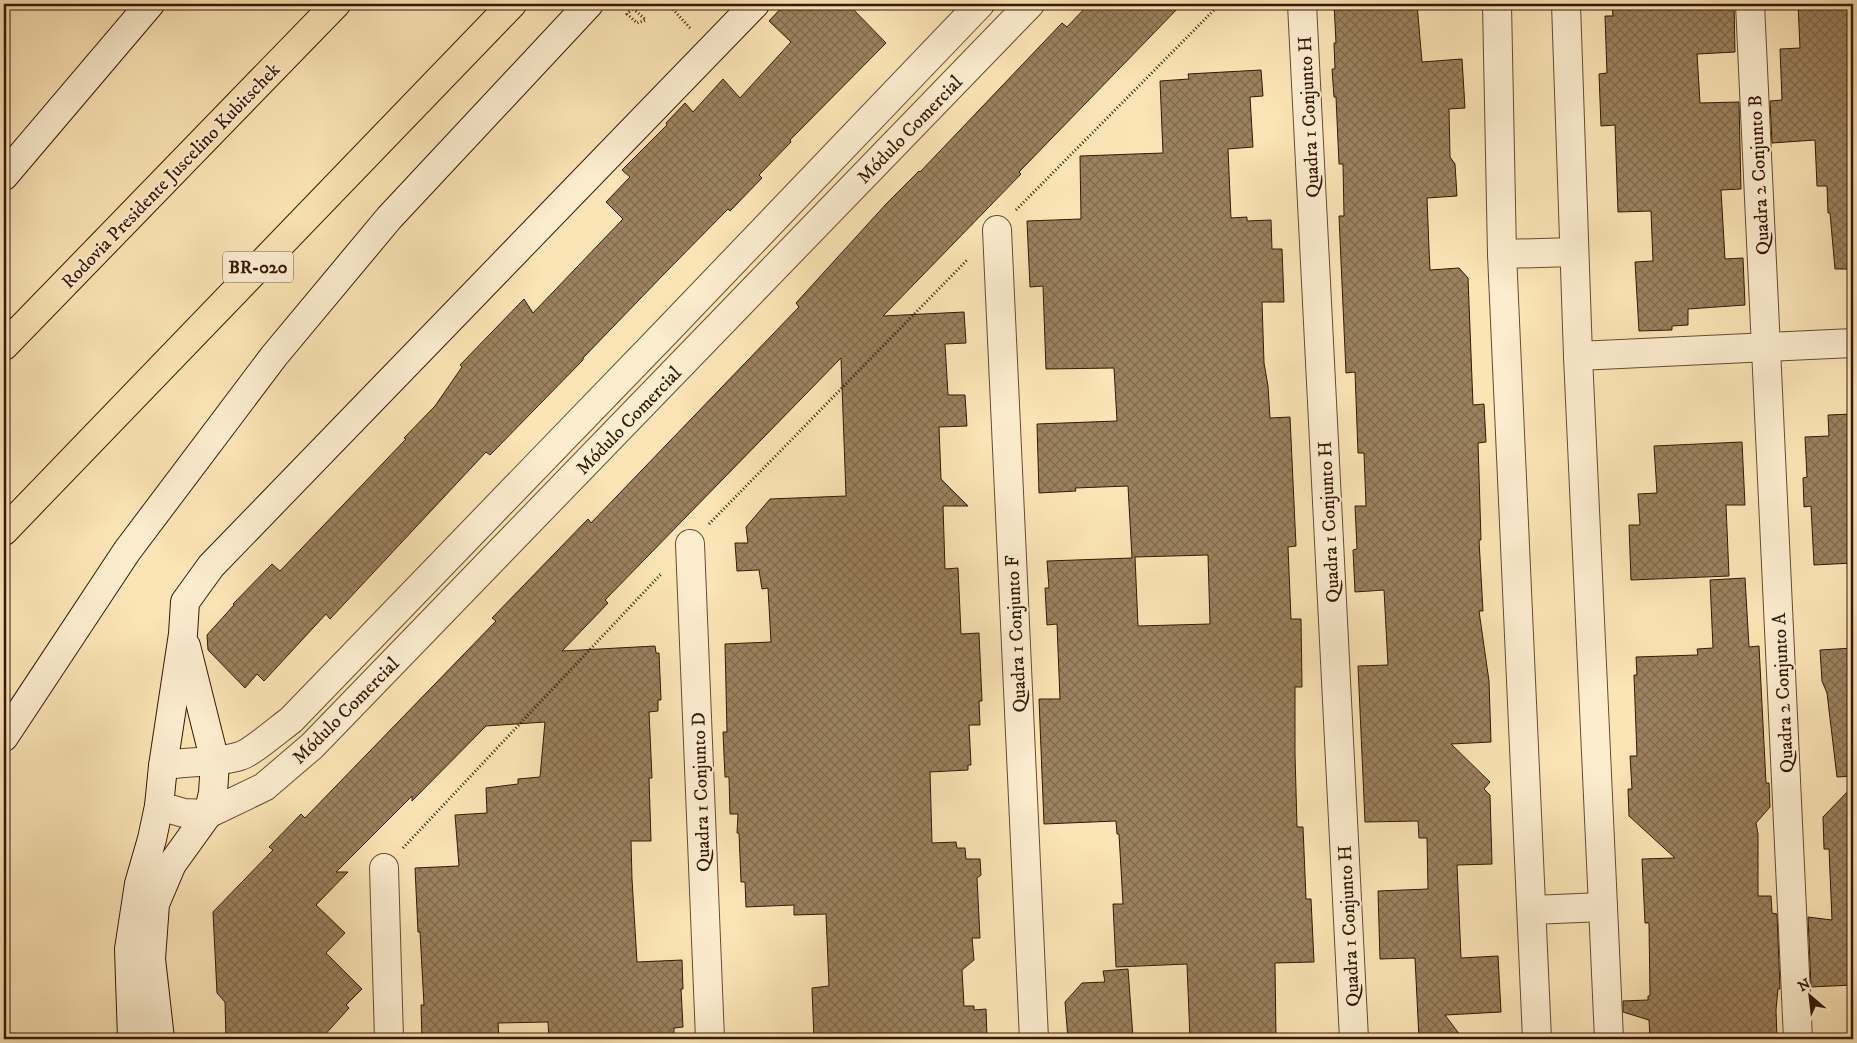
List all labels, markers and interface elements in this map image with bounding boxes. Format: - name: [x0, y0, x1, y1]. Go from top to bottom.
- street label: Quadra 1 Conjunto H: [1294, 35, 1325, 198]
- street label: Rodovia Presidente Juscelino Kubitschek: [57, 58, 286, 294]
- street label: Módulo Comercial: [853, 71, 968, 189]
- street label: Quadra 2 Conjunto B: [1744, 94, 1775, 256]
- road number: BR-020: [223, 252, 293, 282]
- street label: Módulo Comercial: [572, 362, 687, 480]
- street label: Quadra 1 Conjunto H: [1314, 440, 1345, 603]
- street label: Quadra 1 Conjunto F: [1001, 554, 1032, 713]
- street label: Quadra 2 Conjunto A: [1768, 611, 1799, 774]
- street label: Módulo Comercial: [288, 653, 405, 769]
- street label: Quadra 1 Conjunto D: [687, 712, 716, 872]
- street label: Quadra 1 Conjunto H: [1334, 844, 1365, 1007]
- north arrow: [1784, 970, 1834, 1020]
- text: N: [1795, 975, 1814, 996]

